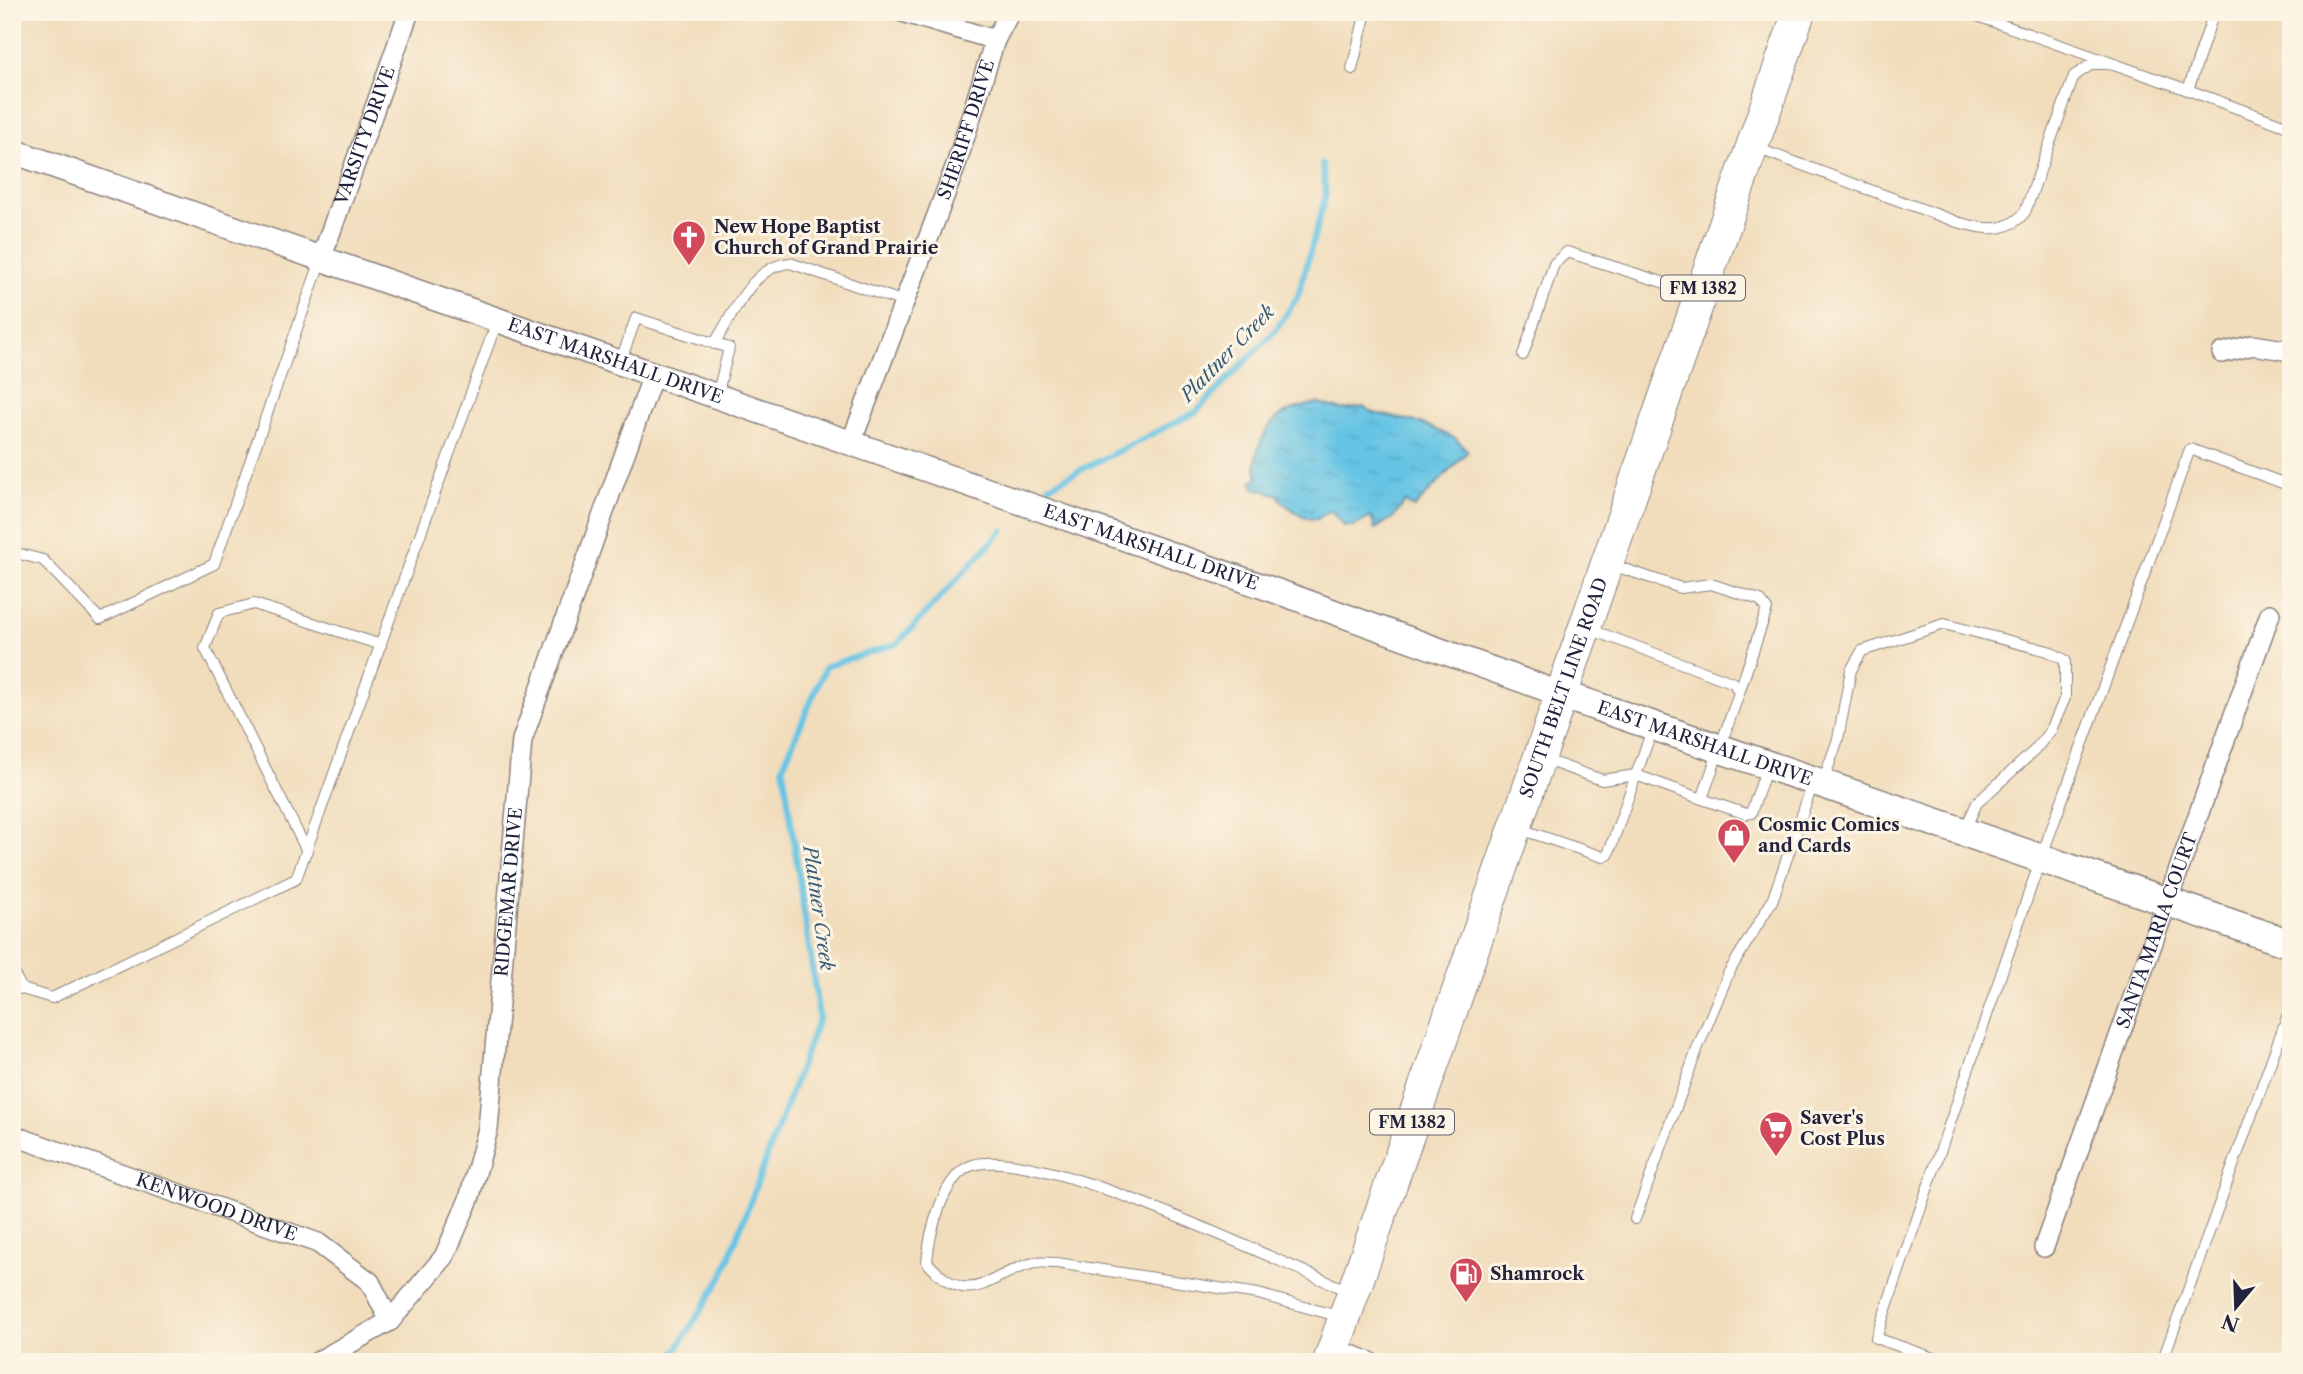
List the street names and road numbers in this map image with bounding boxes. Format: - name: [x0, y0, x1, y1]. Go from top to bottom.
- street label: SHERIFF DRIVE: [933, 57, 999, 203]
- street label: VARSITY DRIVE: [330, 63, 400, 209]
- road number: FM 1382: [1661, 276, 1745, 300]
- street label: EAST MARSHALL DRIVE: [505, 313, 726, 409]
- street label: EAST MARSHALL DRIVE: [1040, 500, 1261, 595]
- street label: SOUTH BELT LINE ROAD: [1515, 575, 1612, 801]
- street label: EAST MARSHALL DRIVE: [1594, 697, 1816, 791]
- street label: RIDGEMAR DRIVE: [490, 806, 527, 978]
- street label: SANTA MARIA COURT: [2112, 829, 2202, 1031]
- road number: FM 1382: [1370, 1110, 1454, 1134]
- street label: KENWOOD DRIVE: [133, 1169, 300, 1246]

